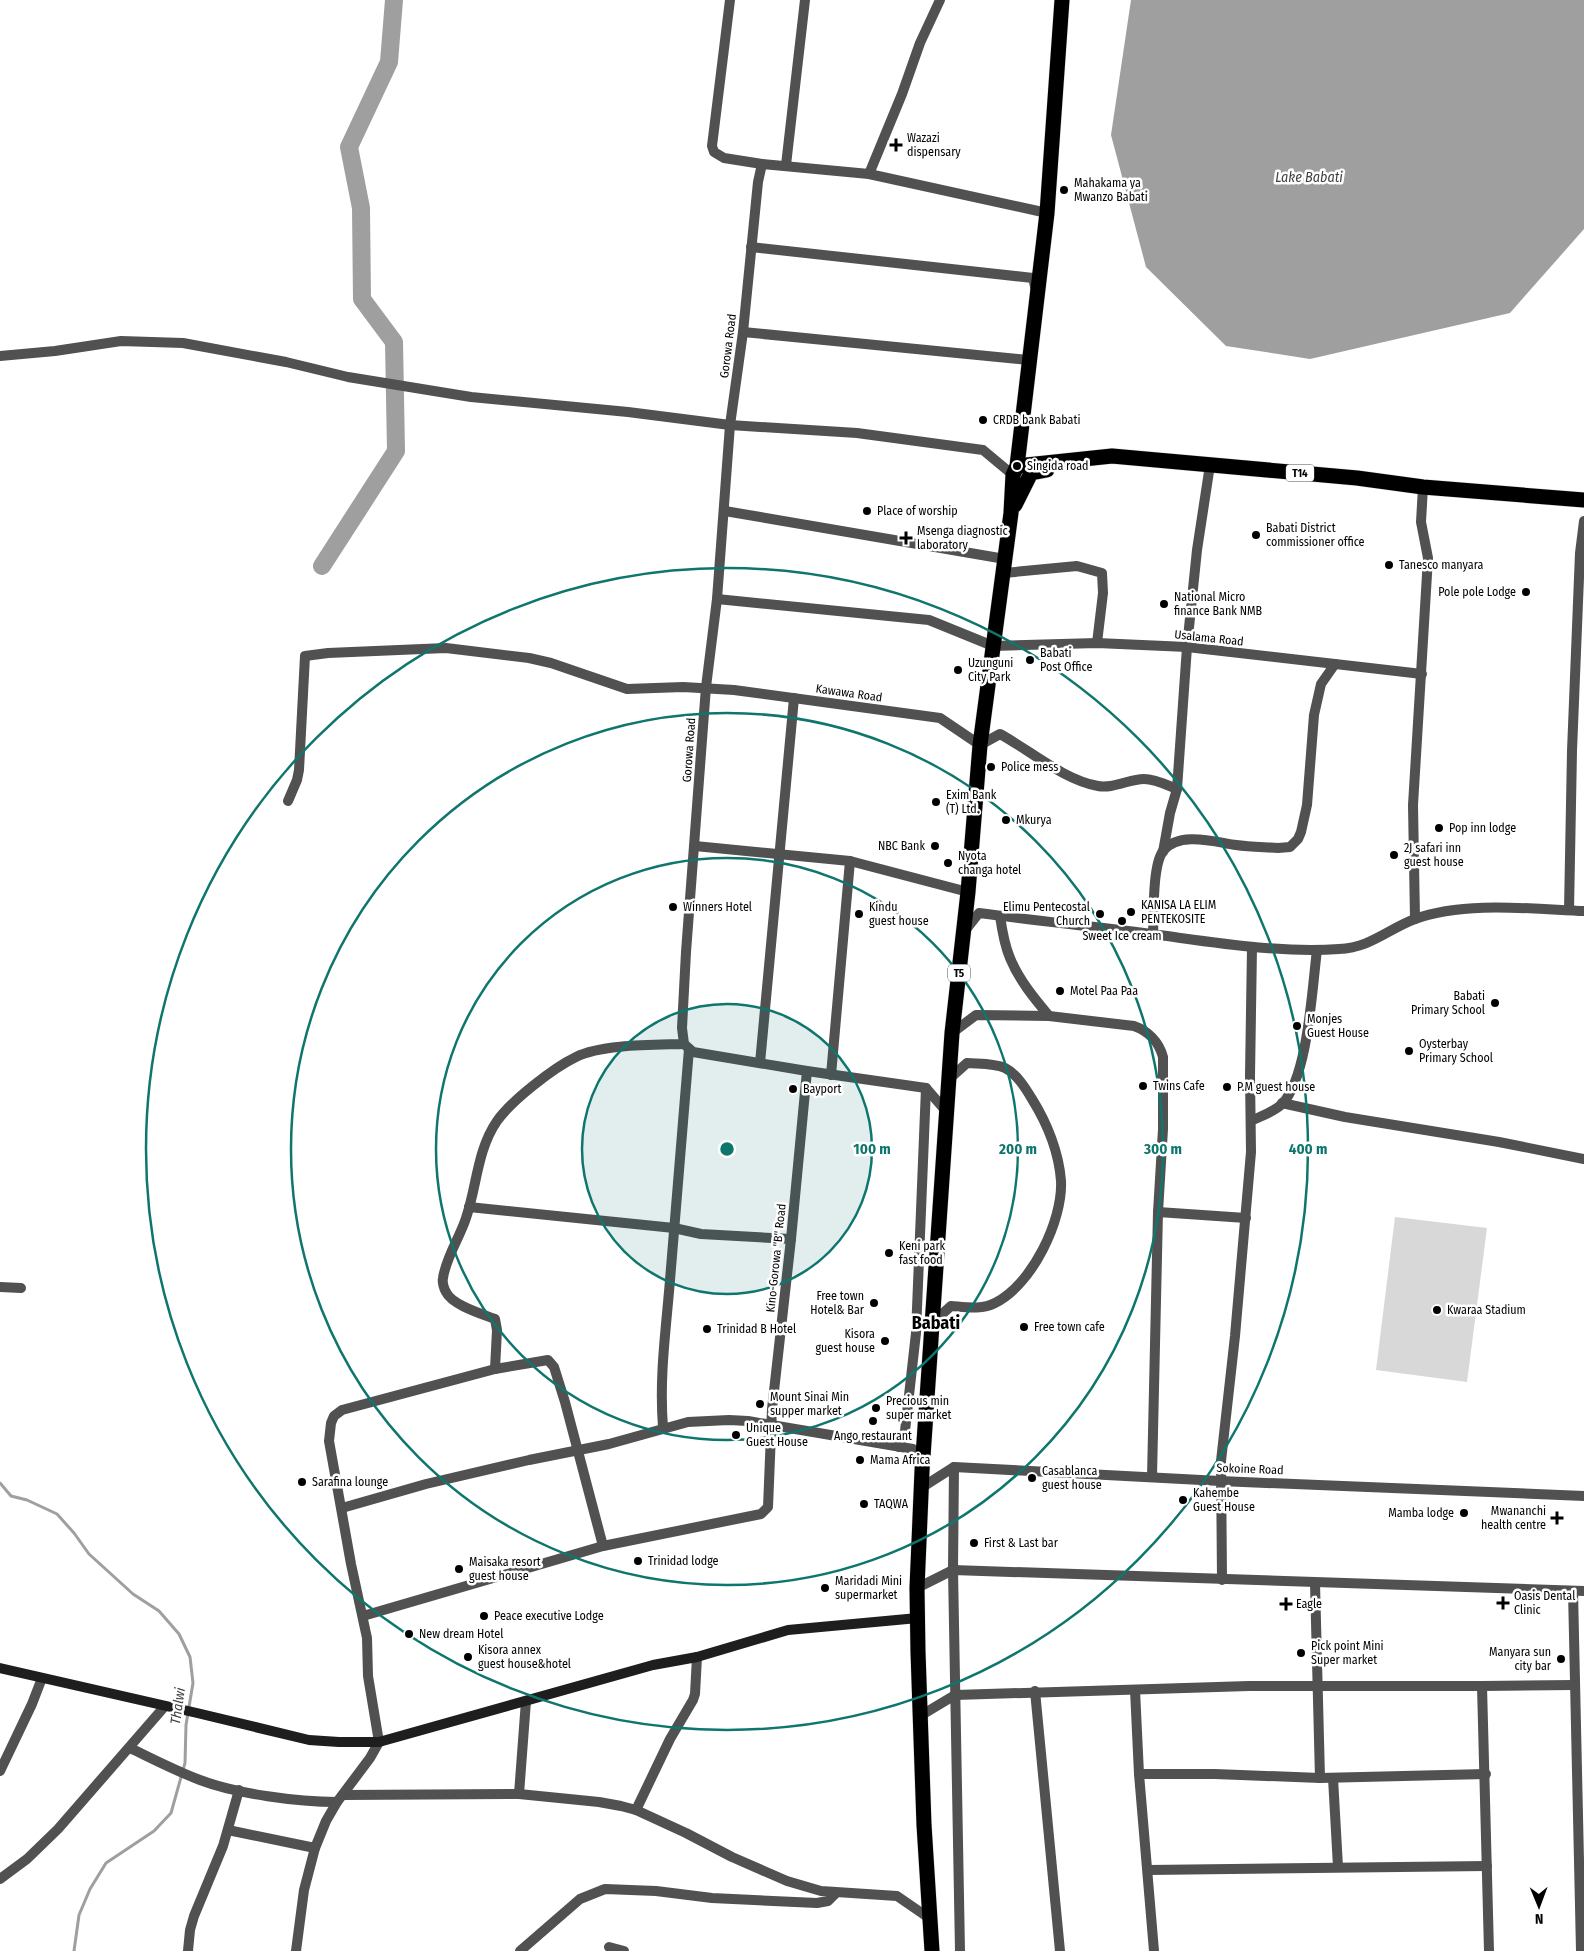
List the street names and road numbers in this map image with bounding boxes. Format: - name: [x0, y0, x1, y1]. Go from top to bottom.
- street label: Gorowa Road: [717, 313, 739, 379]
- road number: T14: [1286, 464, 1314, 482]
- street label: Usalama Road: [1174, 627, 1244, 649]
- street label: Kawawa Road: [815, 681, 883, 705]
- street label: Gorowa Road: [680, 717, 698, 783]
- road number: T5: [948, 964, 970, 981]
- street label: Kino-Gorowa "B" Road: [763, 1203, 789, 1313]
- street label: Sokoine Road: [1216, 1461, 1284, 1477]

